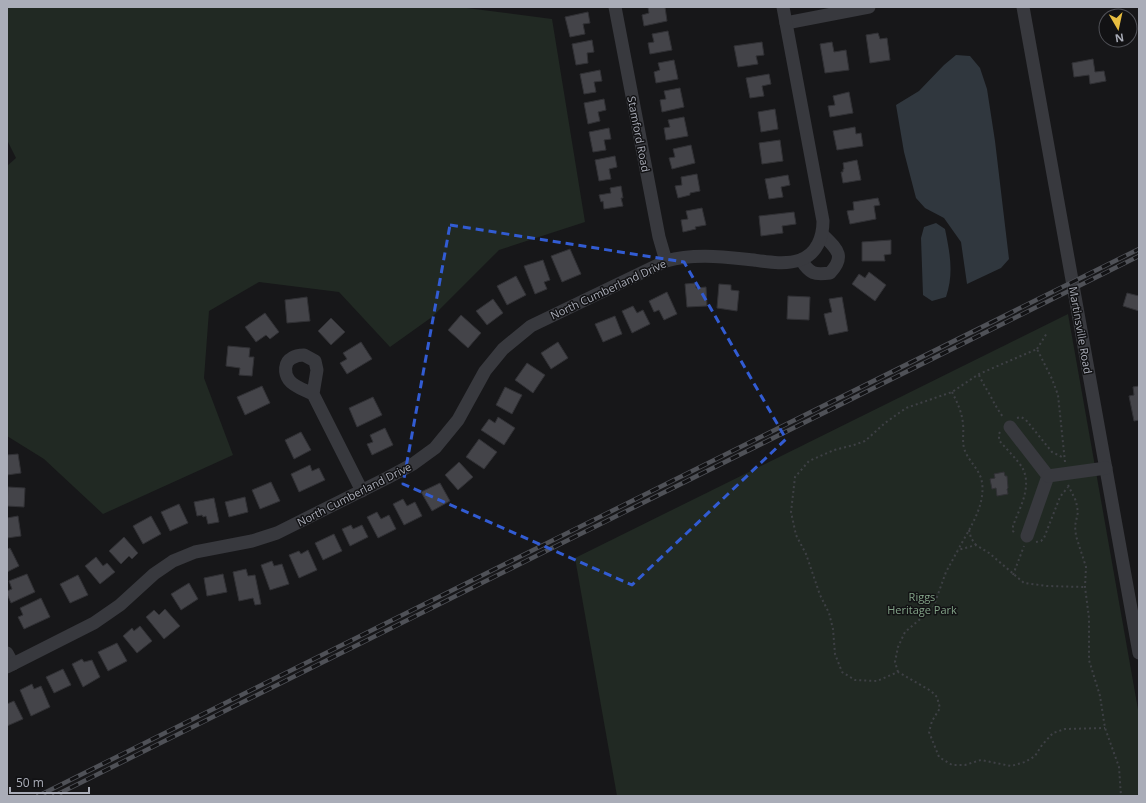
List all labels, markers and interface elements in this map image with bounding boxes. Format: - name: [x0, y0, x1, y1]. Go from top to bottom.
- north arrow: [1098, 8, 1138, 48]
- text: N: [1114, 30, 1125, 46]
- street label: Stamford Road: [624, 95, 654, 173]
- street label: North Cumberland Drive: [548, 256, 668, 322]
- street label: Martinsville Road: [1066, 285, 1096, 375]
- street label: North Cumberland Drive: [294, 459, 414, 529]
- park label: Riggs Heritage Park: [887, 589, 957, 617]
- scale bar: [10, 769, 89, 795]
- text: 50 m: [16, 774, 44, 791]

